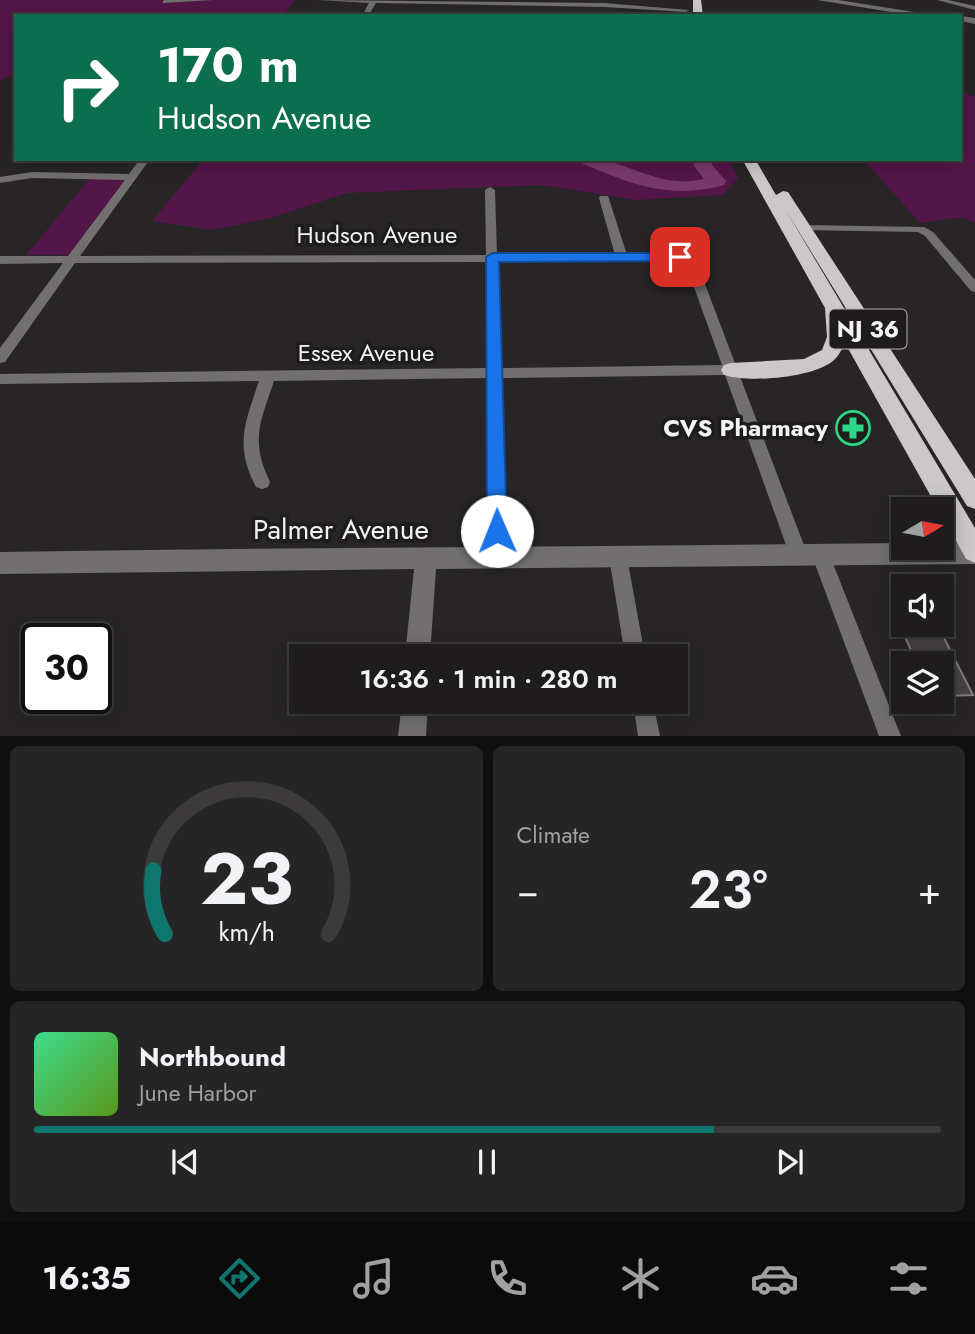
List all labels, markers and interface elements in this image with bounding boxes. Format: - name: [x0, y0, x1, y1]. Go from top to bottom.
- text: 170 m: [157, 30, 299, 100]
- icon: right: [42, 42, 133, 133]
- text: Hudson Avenue: [157, 95, 371, 141]
- street label: Hudson Avenue: [297, 217, 457, 252]
- pin: [650, 227, 710, 287]
- icon: arrive: [661, 238, 699, 276]
- road number: NJ 36: [830, 310, 906, 348]
- street label: Essex Avenue: [298, 335, 434, 370]
- pharmacy icon: CVS Pharmacy: [834, 409, 872, 447]
- place label: CVS Pharmacy: [663, 410, 828, 445]
- position arrow: [460, 494, 534, 568]
- north arrow: [891, 497, 954, 560]
- map controls: [891, 497, 954, 714]
- street label: Palmer Avenue: [253, 509, 429, 550]
- button: sound: [891, 574, 954, 637]
- speed limit sign: 30: [21, 623, 112, 714]
- button: layers: [891, 651, 954, 714]
- text: 16:36 · 1 min · 280 m: [359, 660, 618, 698]
- text: Climate: [517, 818, 590, 852]
- text: 23: [200, 827, 293, 932]
- text: 23°: [689, 852, 768, 928]
- text: −: [517, 863, 539, 918]
- text: +: [918, 863, 941, 918]
- text: km/h: [218, 914, 275, 950]
- text: Northbound: [139, 1038, 286, 1076]
- text: June Harbor: [139, 1076, 256, 1110]
- icon: previous: [166, 1143, 204, 1181]
- icon: pause: [468, 1143, 506, 1181]
- icon: next: [771, 1143, 809, 1181]
- icon: directions: [215, 1254, 264, 1303]
- icon: music: [349, 1254, 398, 1303]
- icon: phone: [483, 1254, 532, 1303]
- icon: climate: [616, 1254, 665, 1303]
- icon: car: [750, 1254, 799, 1303]
- icon: filters: [884, 1254, 933, 1303]
- text: 16:35: [42, 1255, 131, 1301]

